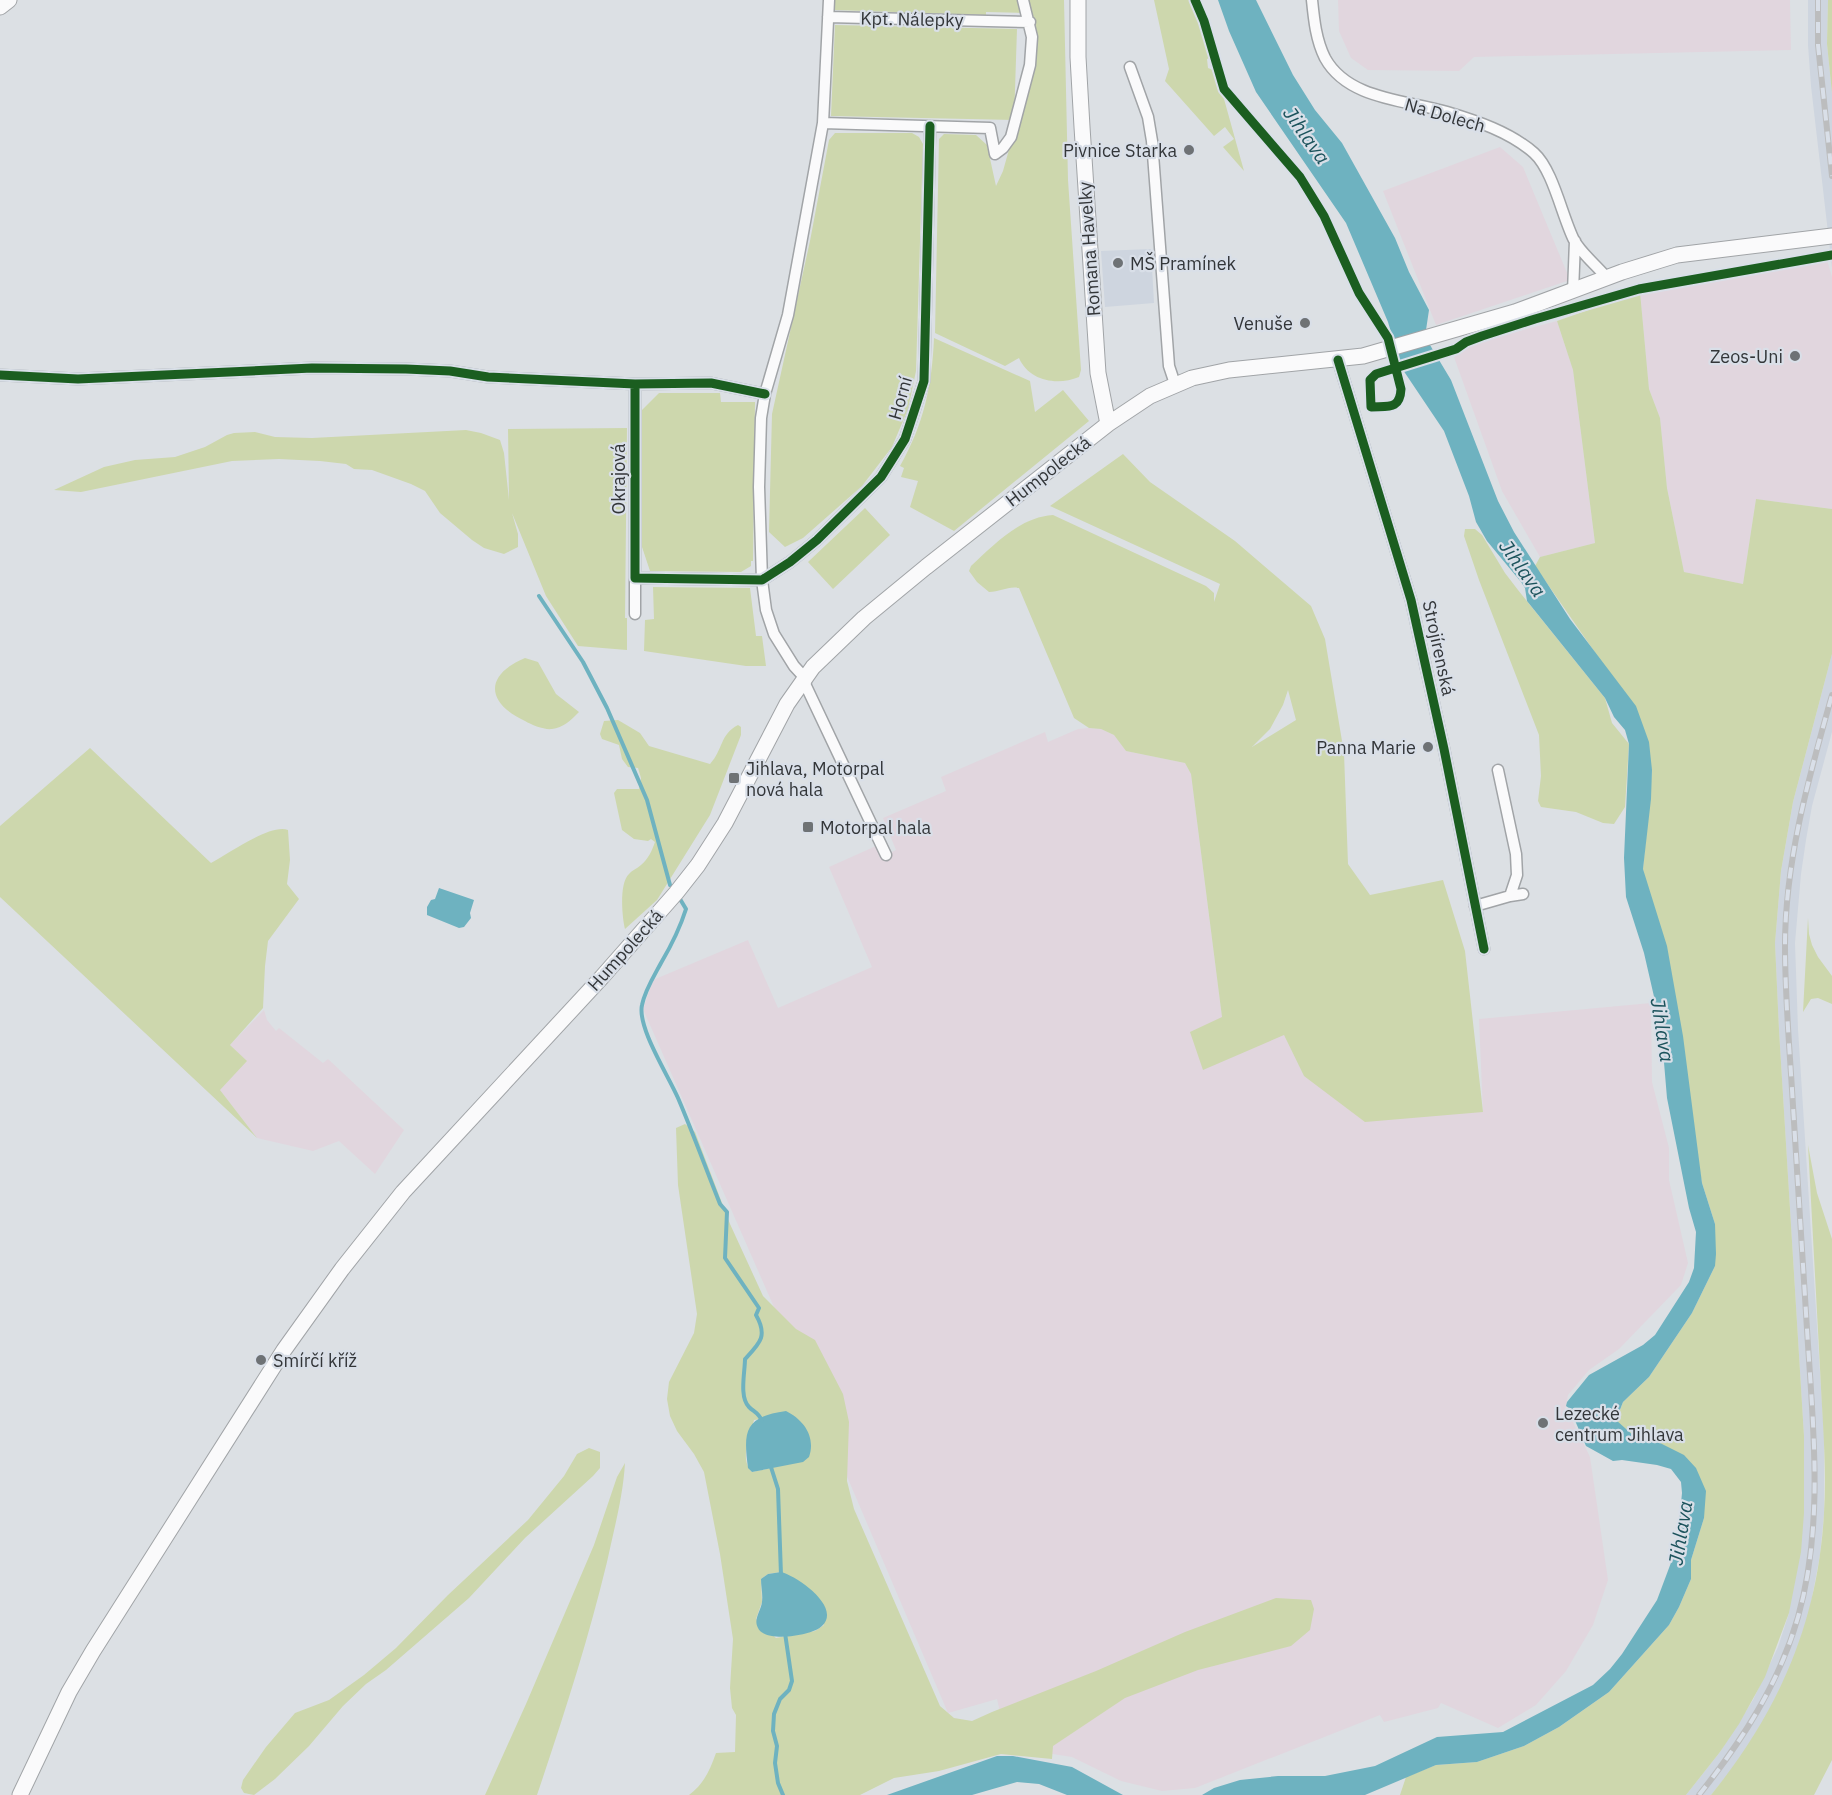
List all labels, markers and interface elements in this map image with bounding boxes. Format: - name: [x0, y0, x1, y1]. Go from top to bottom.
- street label: Kpt. Nálepky: [860, 7, 964, 31]
- street label: Na Dolech: [1402, 93, 1488, 137]
- water label: Jihlava: [1277, 101, 1337, 169]
- place label: Pivnice Starka: [1063, 139, 1177, 162]
- marker: Pivnice Starka: [1182, 143, 1196, 157]
- street label: Romana Havelky: [1073, 181, 1105, 317]
- place label: MŠ Pramínek: [1130, 251, 1237, 275]
- marker: MŠ Pramínek: [1111, 256, 1125, 270]
- place label: Venuše: [1234, 312, 1293, 335]
- marker: Venuše: [1298, 316, 1312, 330]
- place label: Zeos-Uni: [1710, 345, 1783, 368]
- marker: Zeos-Uni: [1788, 349, 1802, 363]
- street label: Horní: [883, 373, 917, 422]
- street label: Humpolecká: [1001, 430, 1096, 511]
- street label: Okrajová: [607, 443, 630, 515]
- water label: Jihlava: [1493, 534, 1553, 602]
- street label: Strojírenská: [1418, 598, 1460, 698]
- place label: Panna Marie: [1316, 736, 1416, 759]
- marker: Panna Marie: [1421, 740, 1435, 754]
- place label: Jihlava, Motorpal nová hala: [746, 757, 885, 801]
- marker: Jihlava, Motorpal nová hala: [727, 771, 741, 785]
- place label: Motorpal hala: [820, 816, 932, 839]
- marker: Motorpal hala: [801, 820, 815, 834]
- street label: Humpolecká: [582, 904, 668, 996]
- water label: Jihlava: [1645, 996, 1681, 1064]
- place label: Smírčí kříž: [273, 1349, 357, 1372]
- marker: Smírčí kříž: [254, 1353, 268, 1367]
- place label: Lezecké centrum Jihlava: [1555, 1402, 1684, 1446]
- marker: Lezecké centrum Jihlava: [1536, 1416, 1550, 1430]
- water label: Jihlava: [1662, 1499, 1698, 1567]

